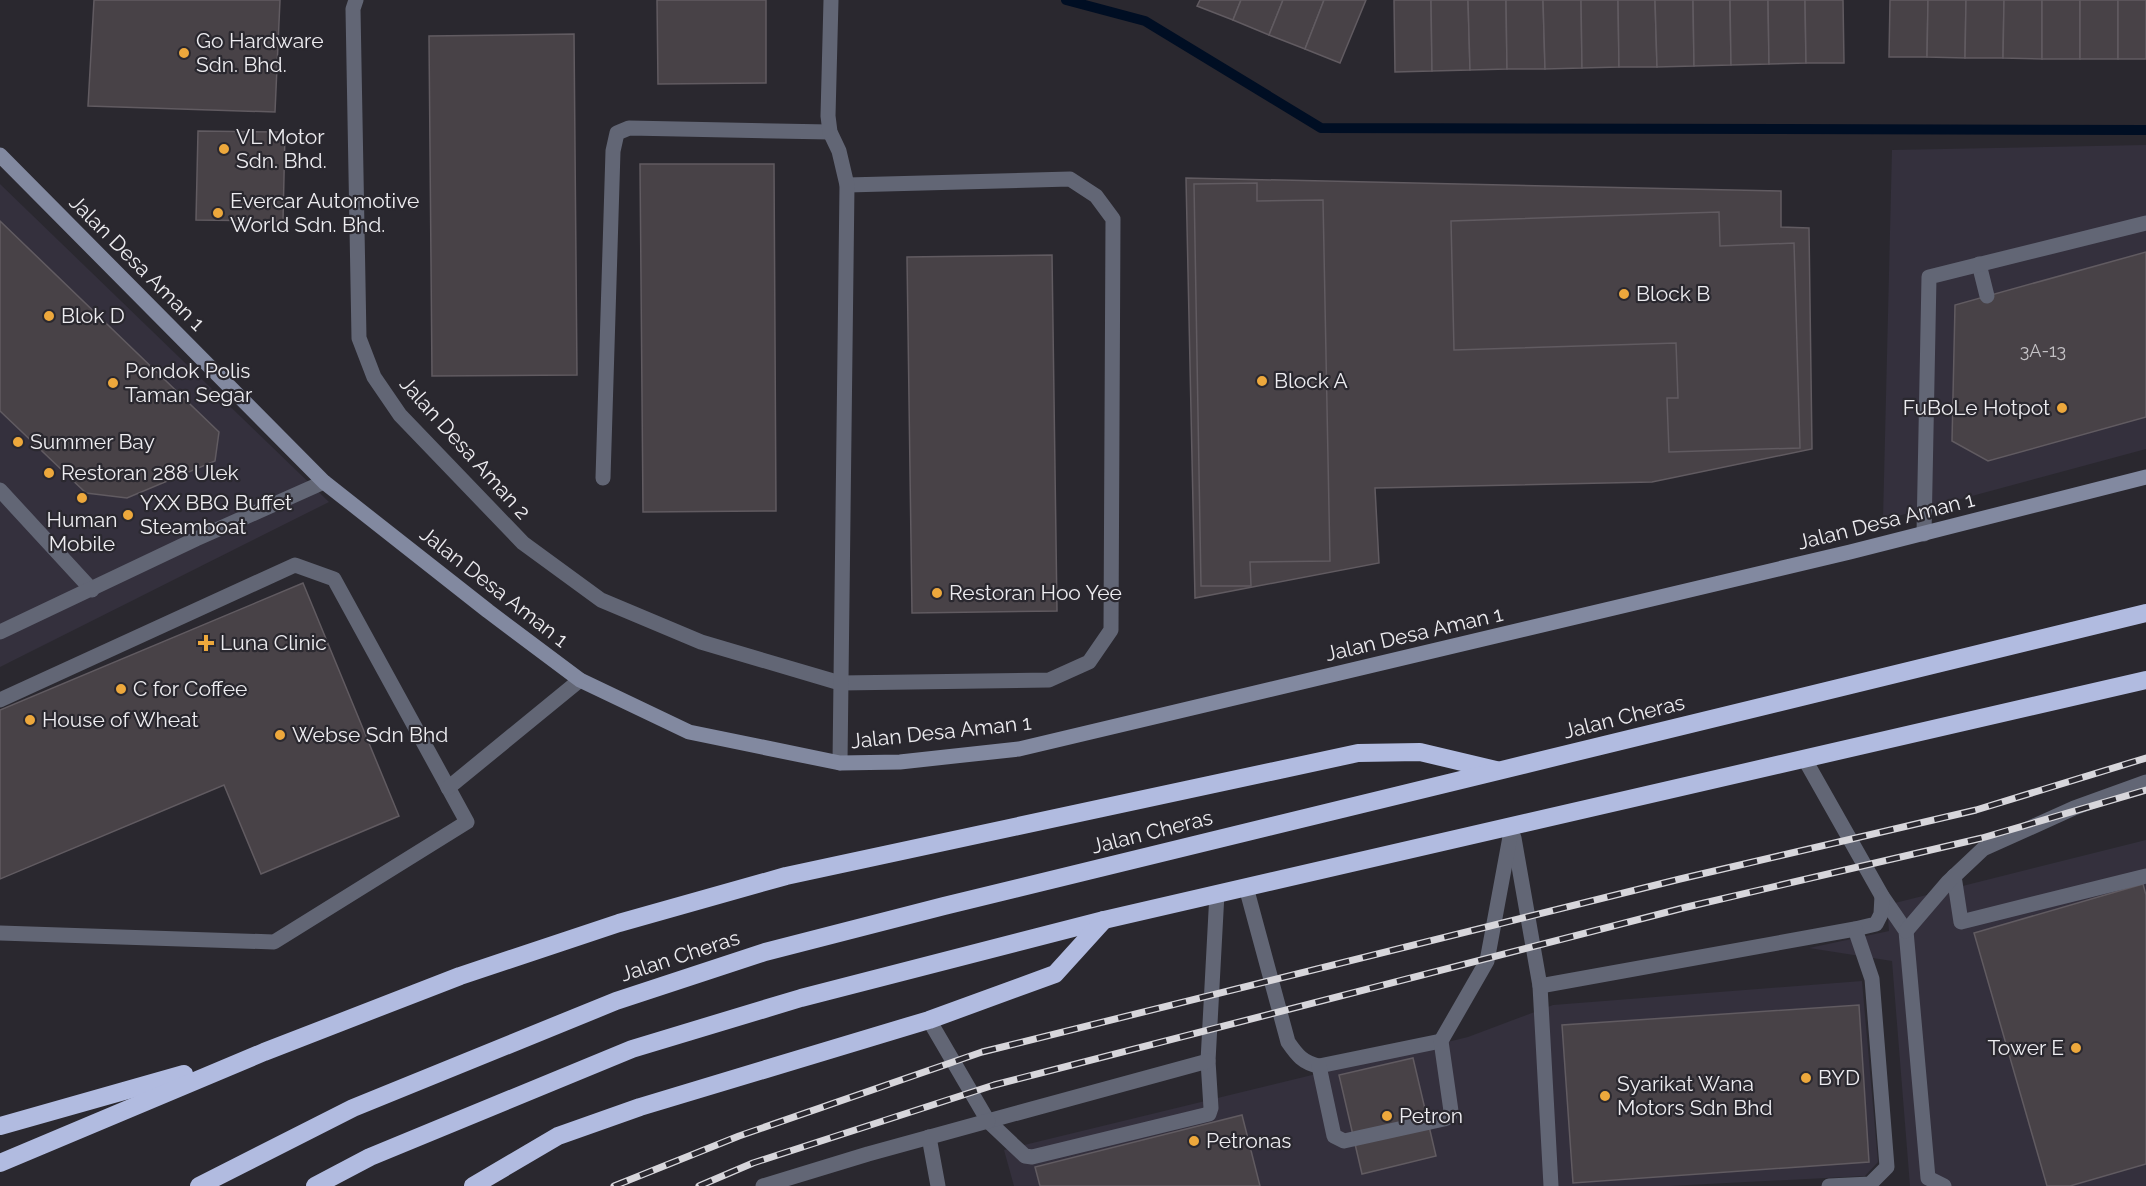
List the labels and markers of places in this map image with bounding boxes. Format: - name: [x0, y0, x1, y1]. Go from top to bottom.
- place label: Go Hardware Sdn. Bhd.: [196, 28, 323, 77]
- marker: Go Hardware Sdn. Bhd.: [177, 46, 191, 60]
- place label: VL Motor Sdn. Bhd.: [236, 124, 327, 173]
- marker: VL Motor Sdn. Bhd.: [217, 142, 231, 156]
- place label: Evercar Automotive World Sdn. Bhd.: [230, 188, 419, 237]
- marker: Evercar Automotive World Sdn. Bhd.: [211, 206, 225, 220]
- place label: Block B: [1636, 281, 1710, 306]
- marker: Block B: [1617, 287, 1631, 301]
- place label: Blok D: [61, 303, 125, 328]
- marker: Blok D: [42, 309, 56, 323]
- place label: Pondok Polis Taman Segar: [125, 358, 253, 407]
- place label: Block A: [1274, 368, 1348, 393]
- marker: Block A: [1255, 374, 1269, 388]
- marker: Pondok Polis Taman Segar: [106, 376, 120, 390]
- place label: FuBoLe Hotpot: [1903, 395, 2050, 420]
- marker: FuBoLe Hotpot: [2055, 401, 2069, 415]
- place label: Summer Bay: [30, 429, 155, 454]
- marker: Summer Bay: [11, 435, 25, 449]
- place label: Restoran 288 Ulek: [61, 460, 239, 485]
- marker: Restoran 288 Ulek: [42, 466, 56, 480]
- place label: YXX BBQ Buffet Steamboat: [140, 490, 292, 539]
- marker: Human Mobile: [75, 491, 89, 505]
- place label: Human Mobile: [47, 507, 117, 556]
- marker: YXX BBQ Buffet Steamboat: [121, 508, 135, 522]
- place label: Restoran Hoo Yee: [949, 580, 1122, 605]
- marker: Restoran Hoo Yee: [930, 586, 944, 600]
- place label: Luna Clinic: [220, 630, 327, 655]
- marker: Luna Clinic: [197, 634, 215, 652]
- place label: C for Coffee: [133, 676, 247, 701]
- marker: C for Coffee: [114, 682, 128, 696]
- place label: House of Wheat: [42, 707, 198, 732]
- marker: House of Wheat: [23, 713, 37, 727]
- place label: Webse Sdn Bhd: [292, 722, 448, 747]
- marker: Webse Sdn Bhd: [273, 728, 287, 742]
- place label: Tower E: [1987, 1035, 2064, 1060]
- marker: Tower E: [2069, 1041, 2083, 1055]
- place label: BYD: [1818, 1065, 1860, 1090]
- place label: Syarikat Wana Motors Sdn Bhd: [1617, 1071, 1773, 1120]
- marker: BYD: [1799, 1071, 1813, 1085]
- marker: Syarikat Wana Motors Sdn Bhd: [1598, 1089, 1612, 1103]
- place label: Petron: [1399, 1103, 1463, 1128]
- marker: Petron: [1380, 1109, 1394, 1123]
- place label: Petronas: [1206, 1128, 1291, 1153]
- marker: Petronas: [1187, 1134, 1201, 1148]

